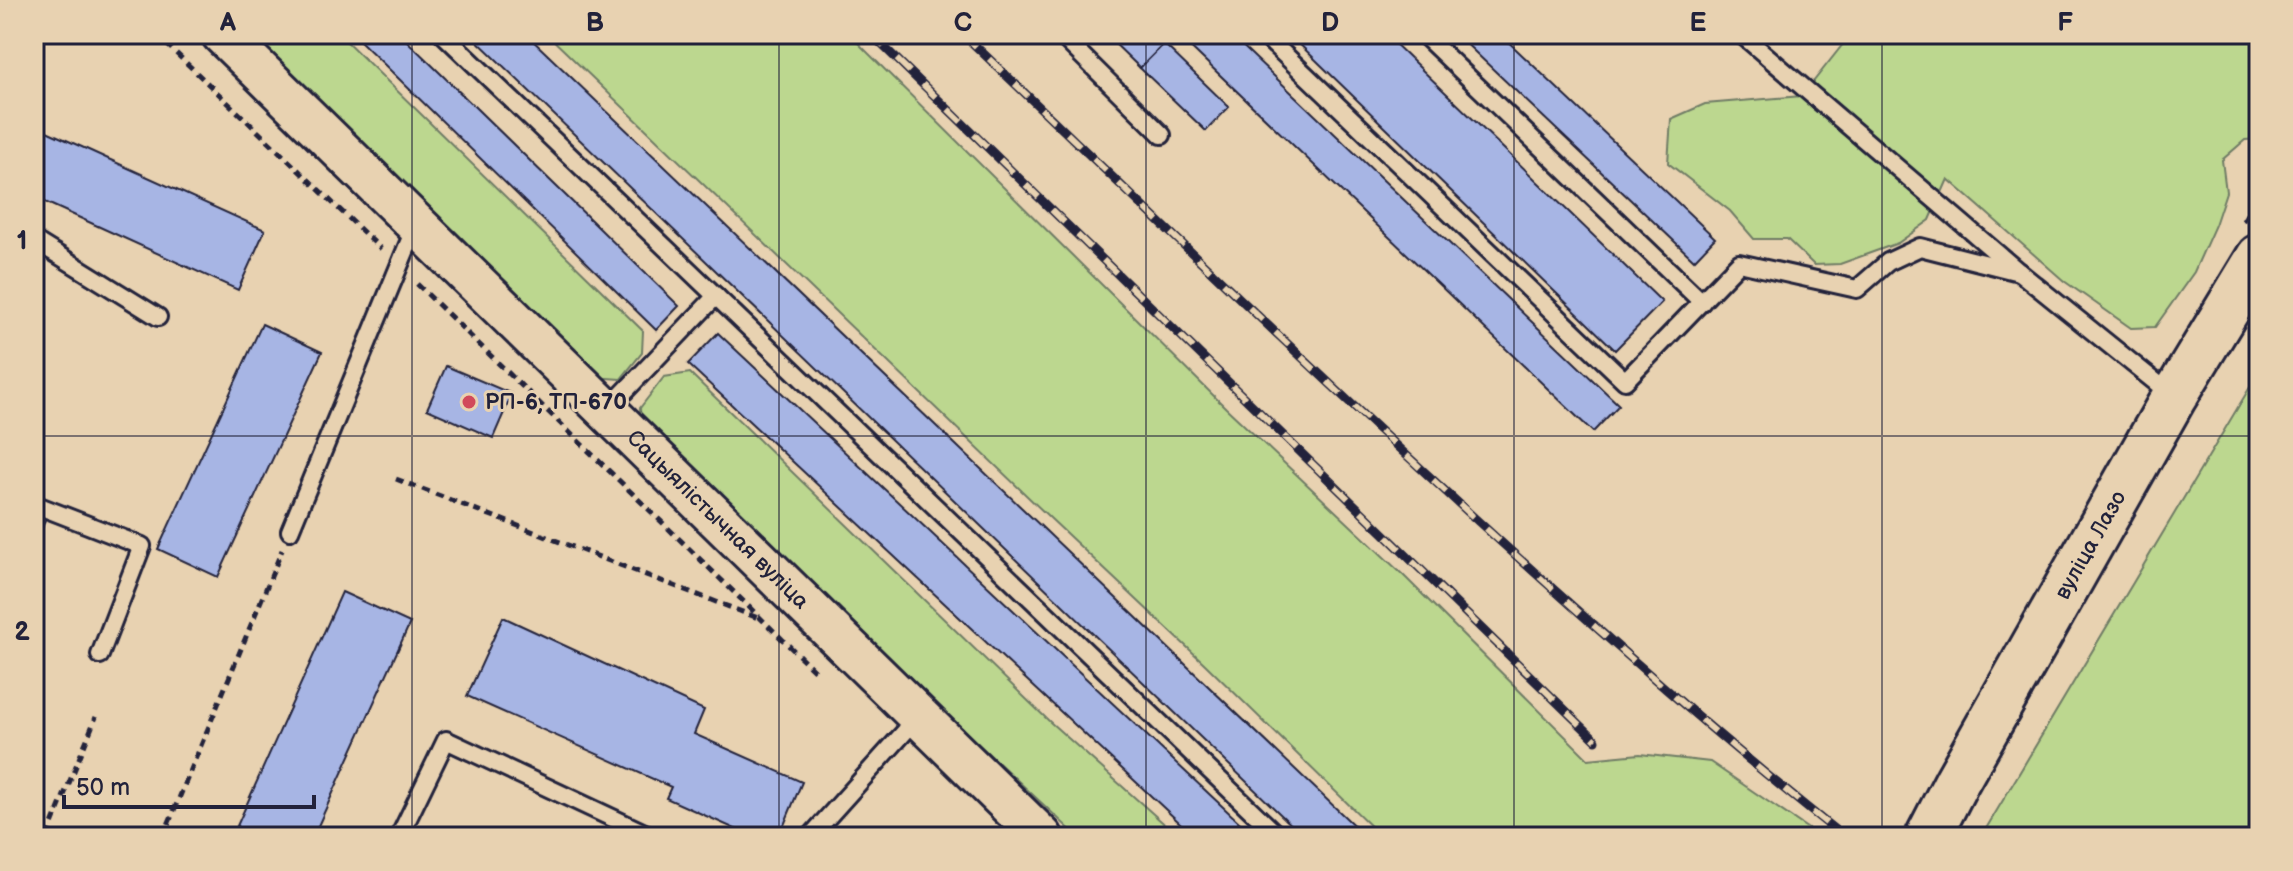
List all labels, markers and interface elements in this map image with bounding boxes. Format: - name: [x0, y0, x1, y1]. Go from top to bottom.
- text: A: [219, 8, 236, 39]
- text: B: [586, 8, 604, 39]
- text: C: [954, 8, 972, 39]
- text: D: [1321, 8, 1339, 39]
- text: E: [1690, 8, 1707, 39]
- text: F: [2057, 8, 2073, 39]
- text: 1: [17, 226, 27, 257]
- place label: РП-6, ТП-670: [485, 389, 627, 416]
- marker: РП-6, ТП-670: [460, 393, 478, 411]
- street label: Сацыялістычная вуліца: [621, 424, 815, 615]
- street label: вуліца Лазо: [2049, 486, 2132, 604]
- text: 2: [14, 617, 30, 648]
- scale bar: [64, 759, 314, 809]
- text: 50 m: [76, 773, 130, 802]

